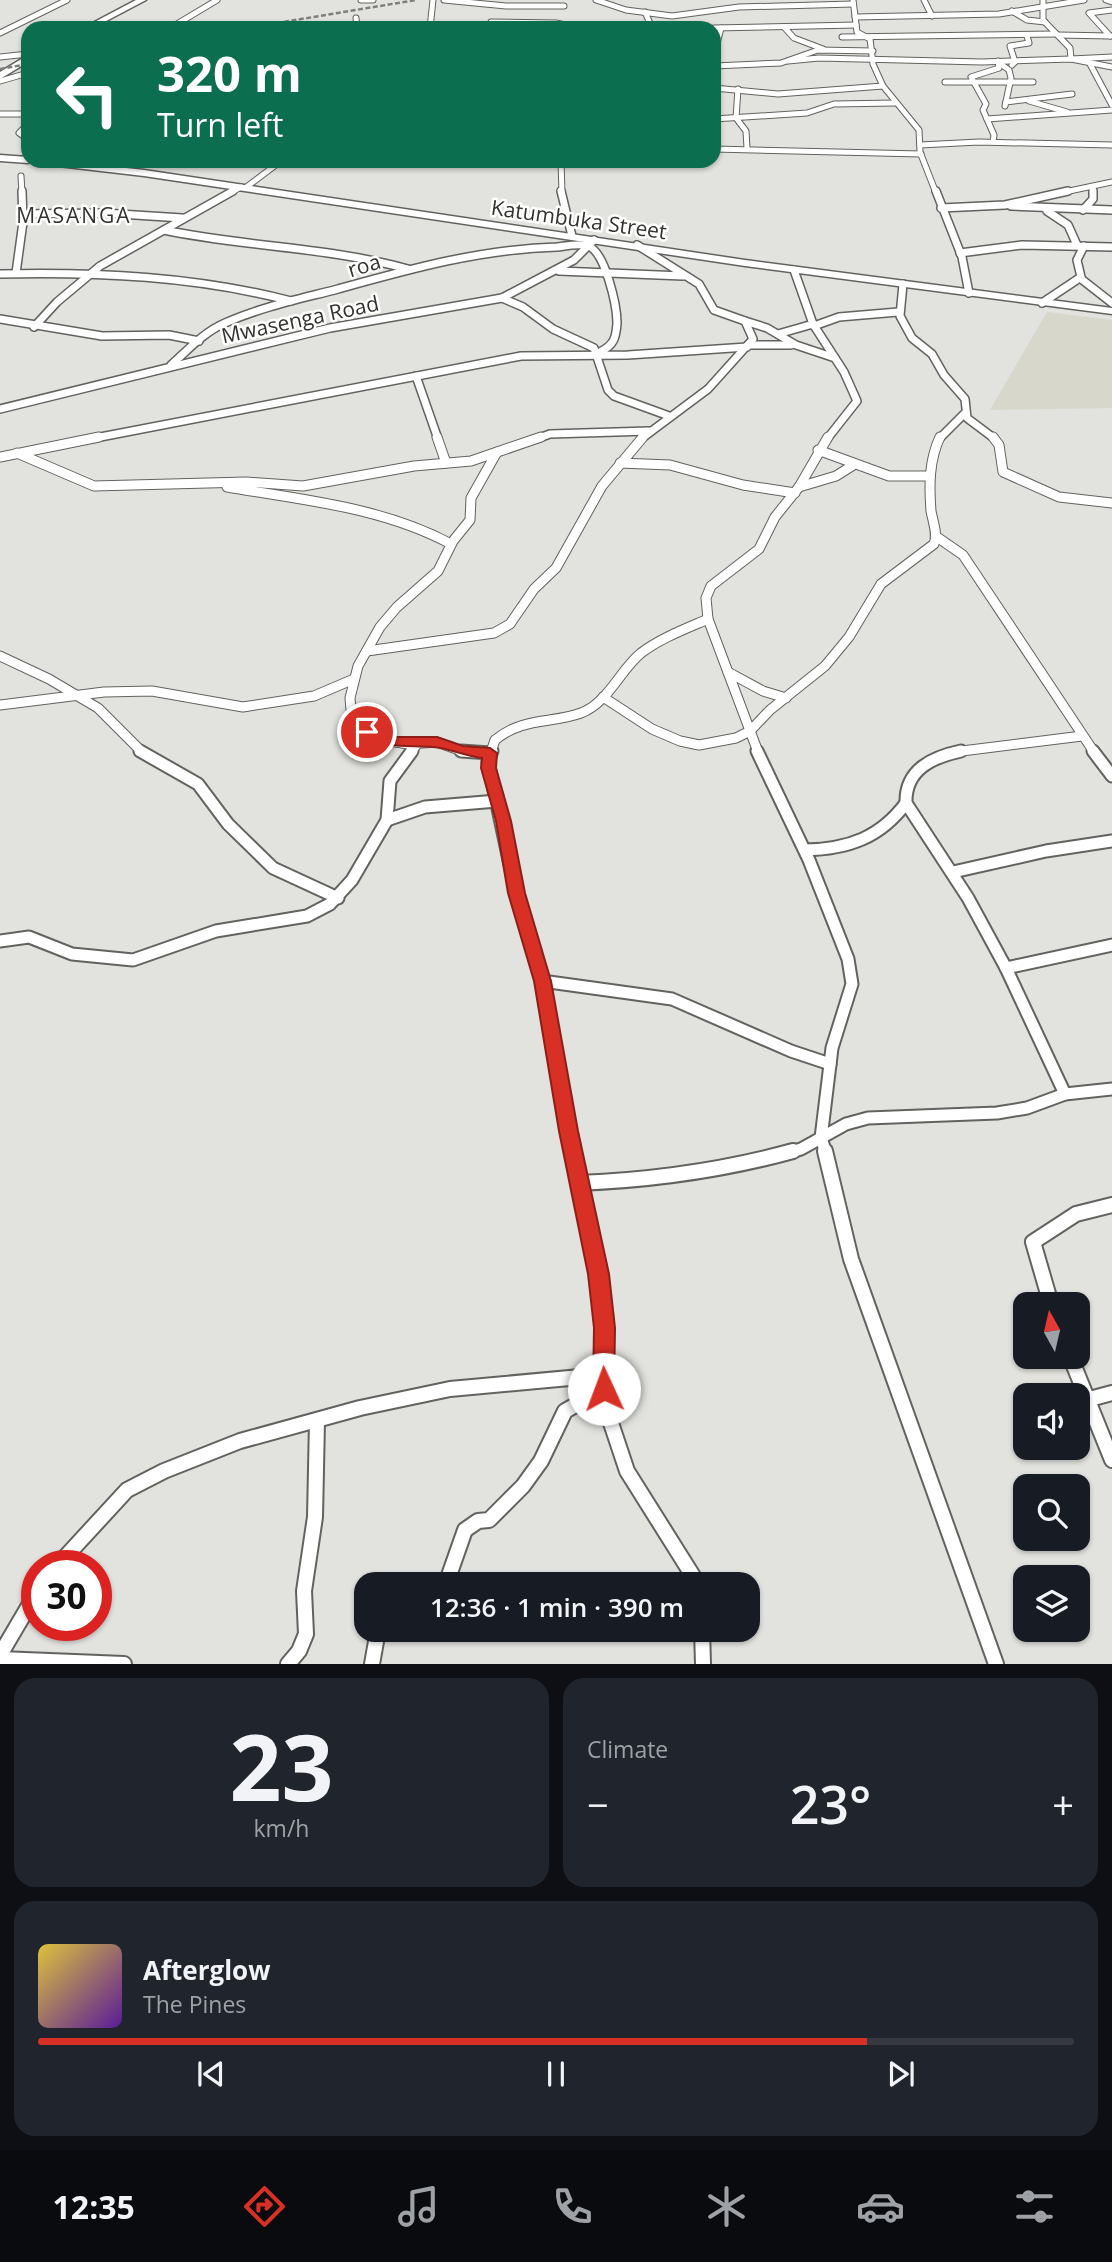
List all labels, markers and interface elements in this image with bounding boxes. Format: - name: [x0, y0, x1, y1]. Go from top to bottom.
- text: 320 m: [157, 40, 302, 106]
- icon: left: [42, 49, 133, 140]
- text: Turn left: [157, 103, 283, 146]
- street label: Katumbuka Street: [489, 193, 669, 245]
- district label: MASANGA: [16, 201, 132, 229]
- street label: roa: [344, 247, 384, 283]
- street label: Mwasenga Road: [219, 289, 381, 349]
- pin: [337, 702, 397, 762]
- icon: arrive: [348, 713, 386, 751]
- north arrow: [1013, 1292, 1090, 1368]
- map controls: [1013, 1292, 1090, 1642]
- position arrow: [567, 1352, 641, 1426]
- button: sound: [1013, 1383, 1090, 1460]
- button: search: [1013, 1474, 1090, 1551]
- speed limit sign: 30: [21, 1550, 112, 1641]
- button: layers: [1013, 1565, 1090, 1642]
- text: 12:36 · 1 min · 390 m: [430, 1589, 684, 1625]
- text: 23: [229, 1704, 334, 1828]
- text: Climate: [587, 1733, 668, 1765]
- text: 23°: [790, 1768, 871, 1839]
- text: −: [587, 1778, 609, 1830]
- text: +: [1052, 1778, 1074, 1830]
- text: km/h: [254, 1812, 309, 1844]
- text: Afterglow: [143, 1952, 270, 1988]
- text: The Pines: [143, 1988, 246, 2020]
- icon: previous: [192, 2055, 230, 2093]
- icon: pause: [537, 2055, 575, 2093]
- icon: next: [882, 2055, 920, 2093]
- icon: directions: [240, 2182, 289, 2231]
- icon: music: [394, 2182, 443, 2231]
- icon: phone: [548, 2182, 597, 2231]
- icon: climate: [702, 2182, 751, 2231]
- icon: car: [856, 2182, 905, 2231]
- icon: filters: [1010, 2182, 1059, 2231]
- text: 12:35: [53, 2185, 135, 2228]

